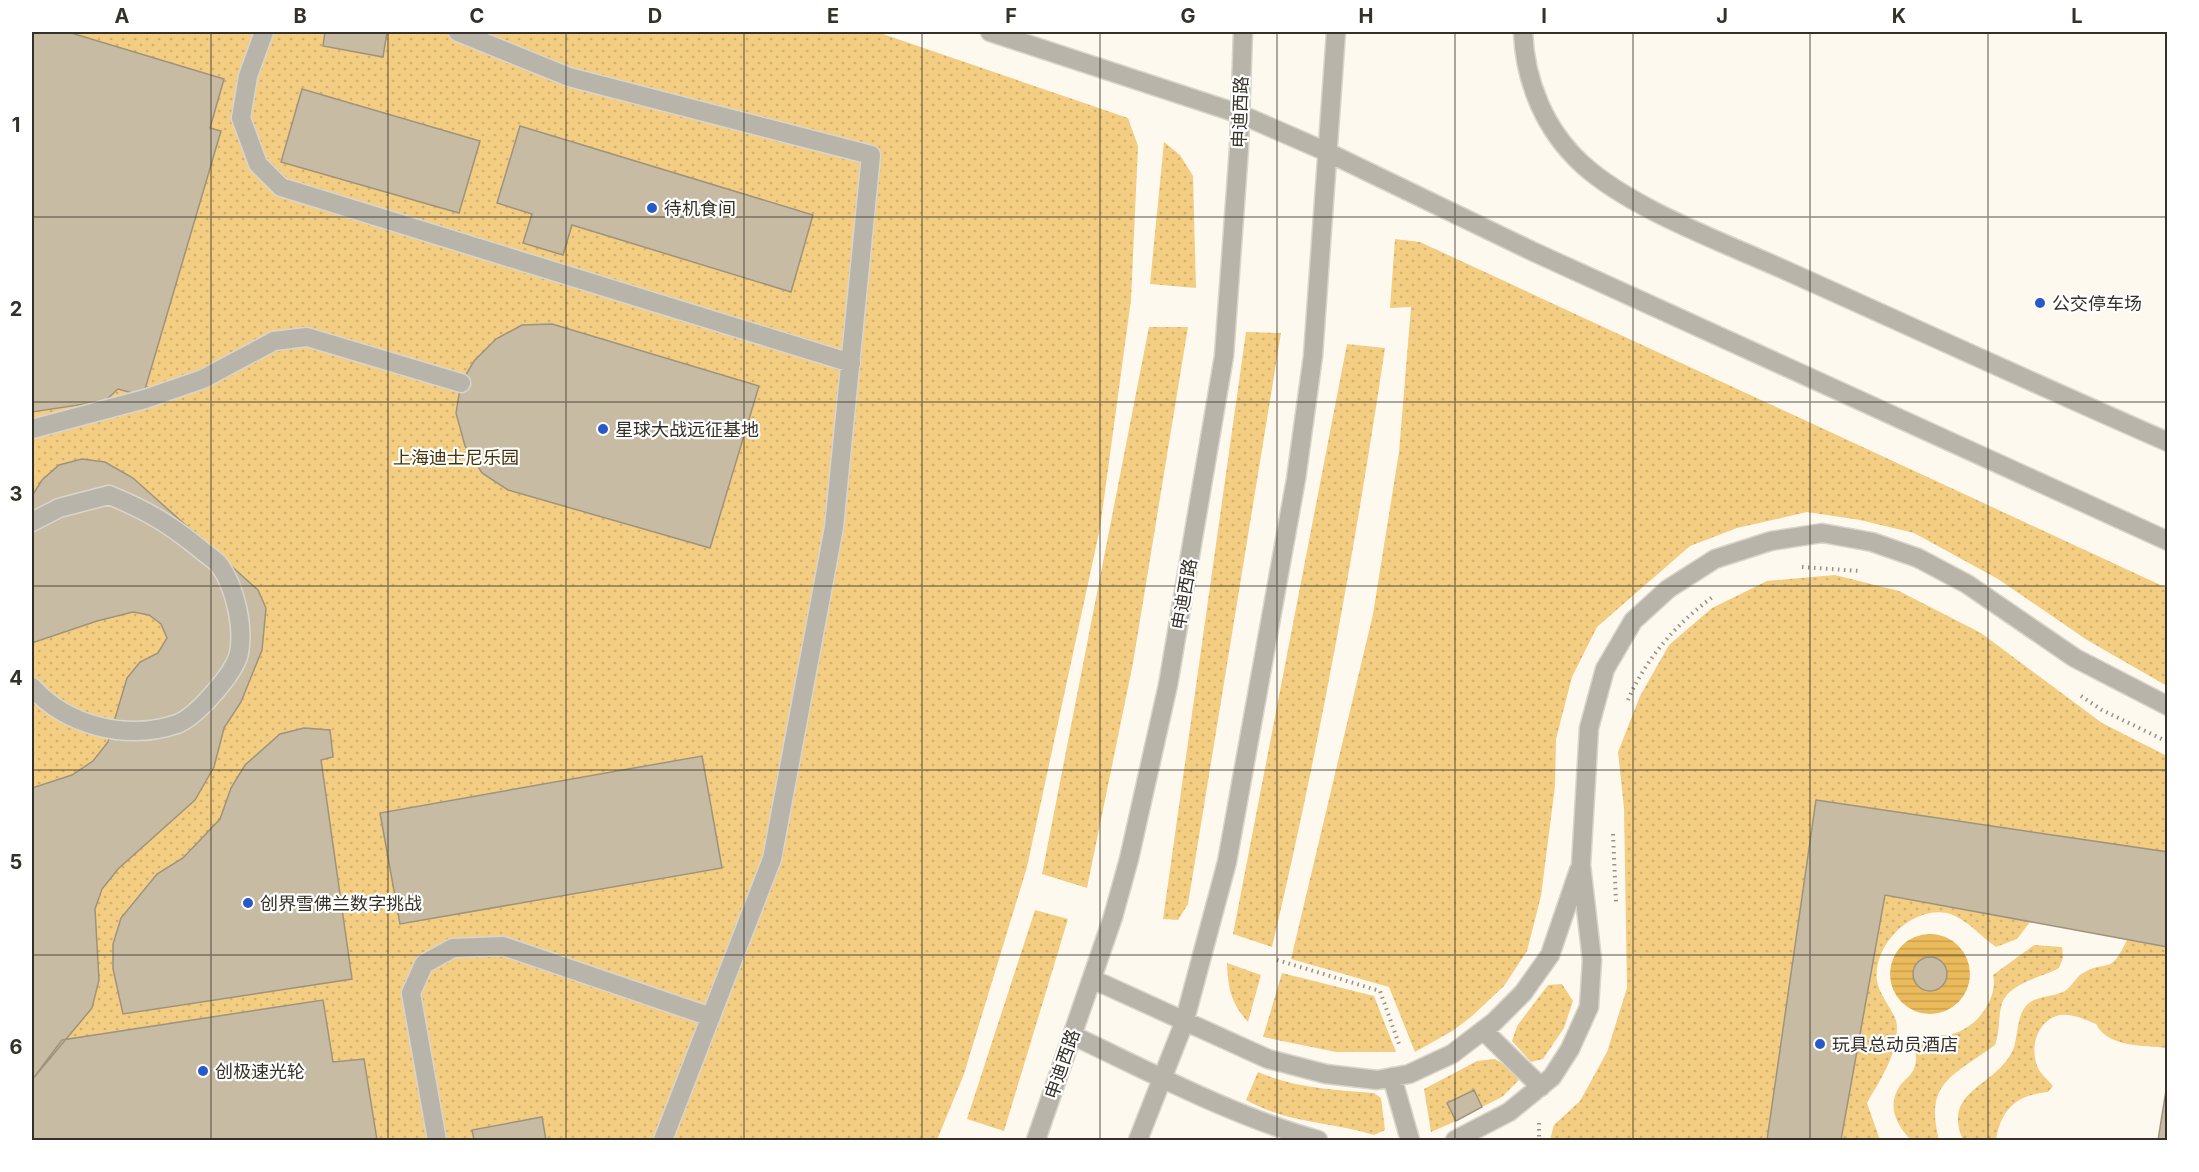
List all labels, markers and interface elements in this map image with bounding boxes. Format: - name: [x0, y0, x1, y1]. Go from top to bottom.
- text: A: [115, 4, 130, 28]
- text: B: [293, 4, 307, 28]
- text: C: [470, 4, 484, 28]
- text: D: [648, 4, 662, 28]
- text: E: [827, 4, 839, 28]
- text: F: [1005, 4, 1017, 28]
- text: G: [1180, 4, 1196, 28]
- text: H: [1359, 4, 1373, 28]
- text: I: [1541, 4, 1547, 28]
- text: J: [1716, 4, 1728, 28]
- text: K: [1892, 4, 1906, 28]
- text: L: [2071, 4, 2083, 28]
- street label: 申迪西路: [1228, 76, 1252, 148]
- text: 1: [12, 113, 20, 137]
- place label: 待机食间: [664, 198, 736, 219]
- marker: 待机食间: [645, 201, 659, 215]
- place label: 公交停车场: [2052, 293, 2142, 314]
- marker: 公交停车场: [2033, 296, 2047, 310]
- text: 2: [10, 297, 22, 321]
- place label: 星球大战远征基地: [615, 419, 759, 440]
- marker: 星球大战远征基地: [596, 422, 610, 436]
- park label: 上海迪士尼乐园: [393, 447, 519, 468]
- text: 3: [10, 482, 22, 506]
- street label: 申迪西路: [1167, 557, 1201, 631]
- text: 4: [9, 666, 23, 690]
- text: 5: [10, 850, 22, 874]
- place label: 创界雪佛兰数字挑战: [260, 893, 422, 914]
- marker: 创界雪佛兰数字挑战: [241, 896, 255, 910]
- street label: 申迪西路: [1040, 1027, 1084, 1101]
- place label: 玩具总动员酒店: [1832, 1034, 1958, 1055]
- text: 6: [10, 1035, 23, 1059]
- marker: 玩具总动员酒店: [1813, 1037, 1827, 1051]
- place label: 创极速光轮: [215, 1061, 305, 1082]
- marker: 创极速光轮: [196, 1064, 210, 1078]

